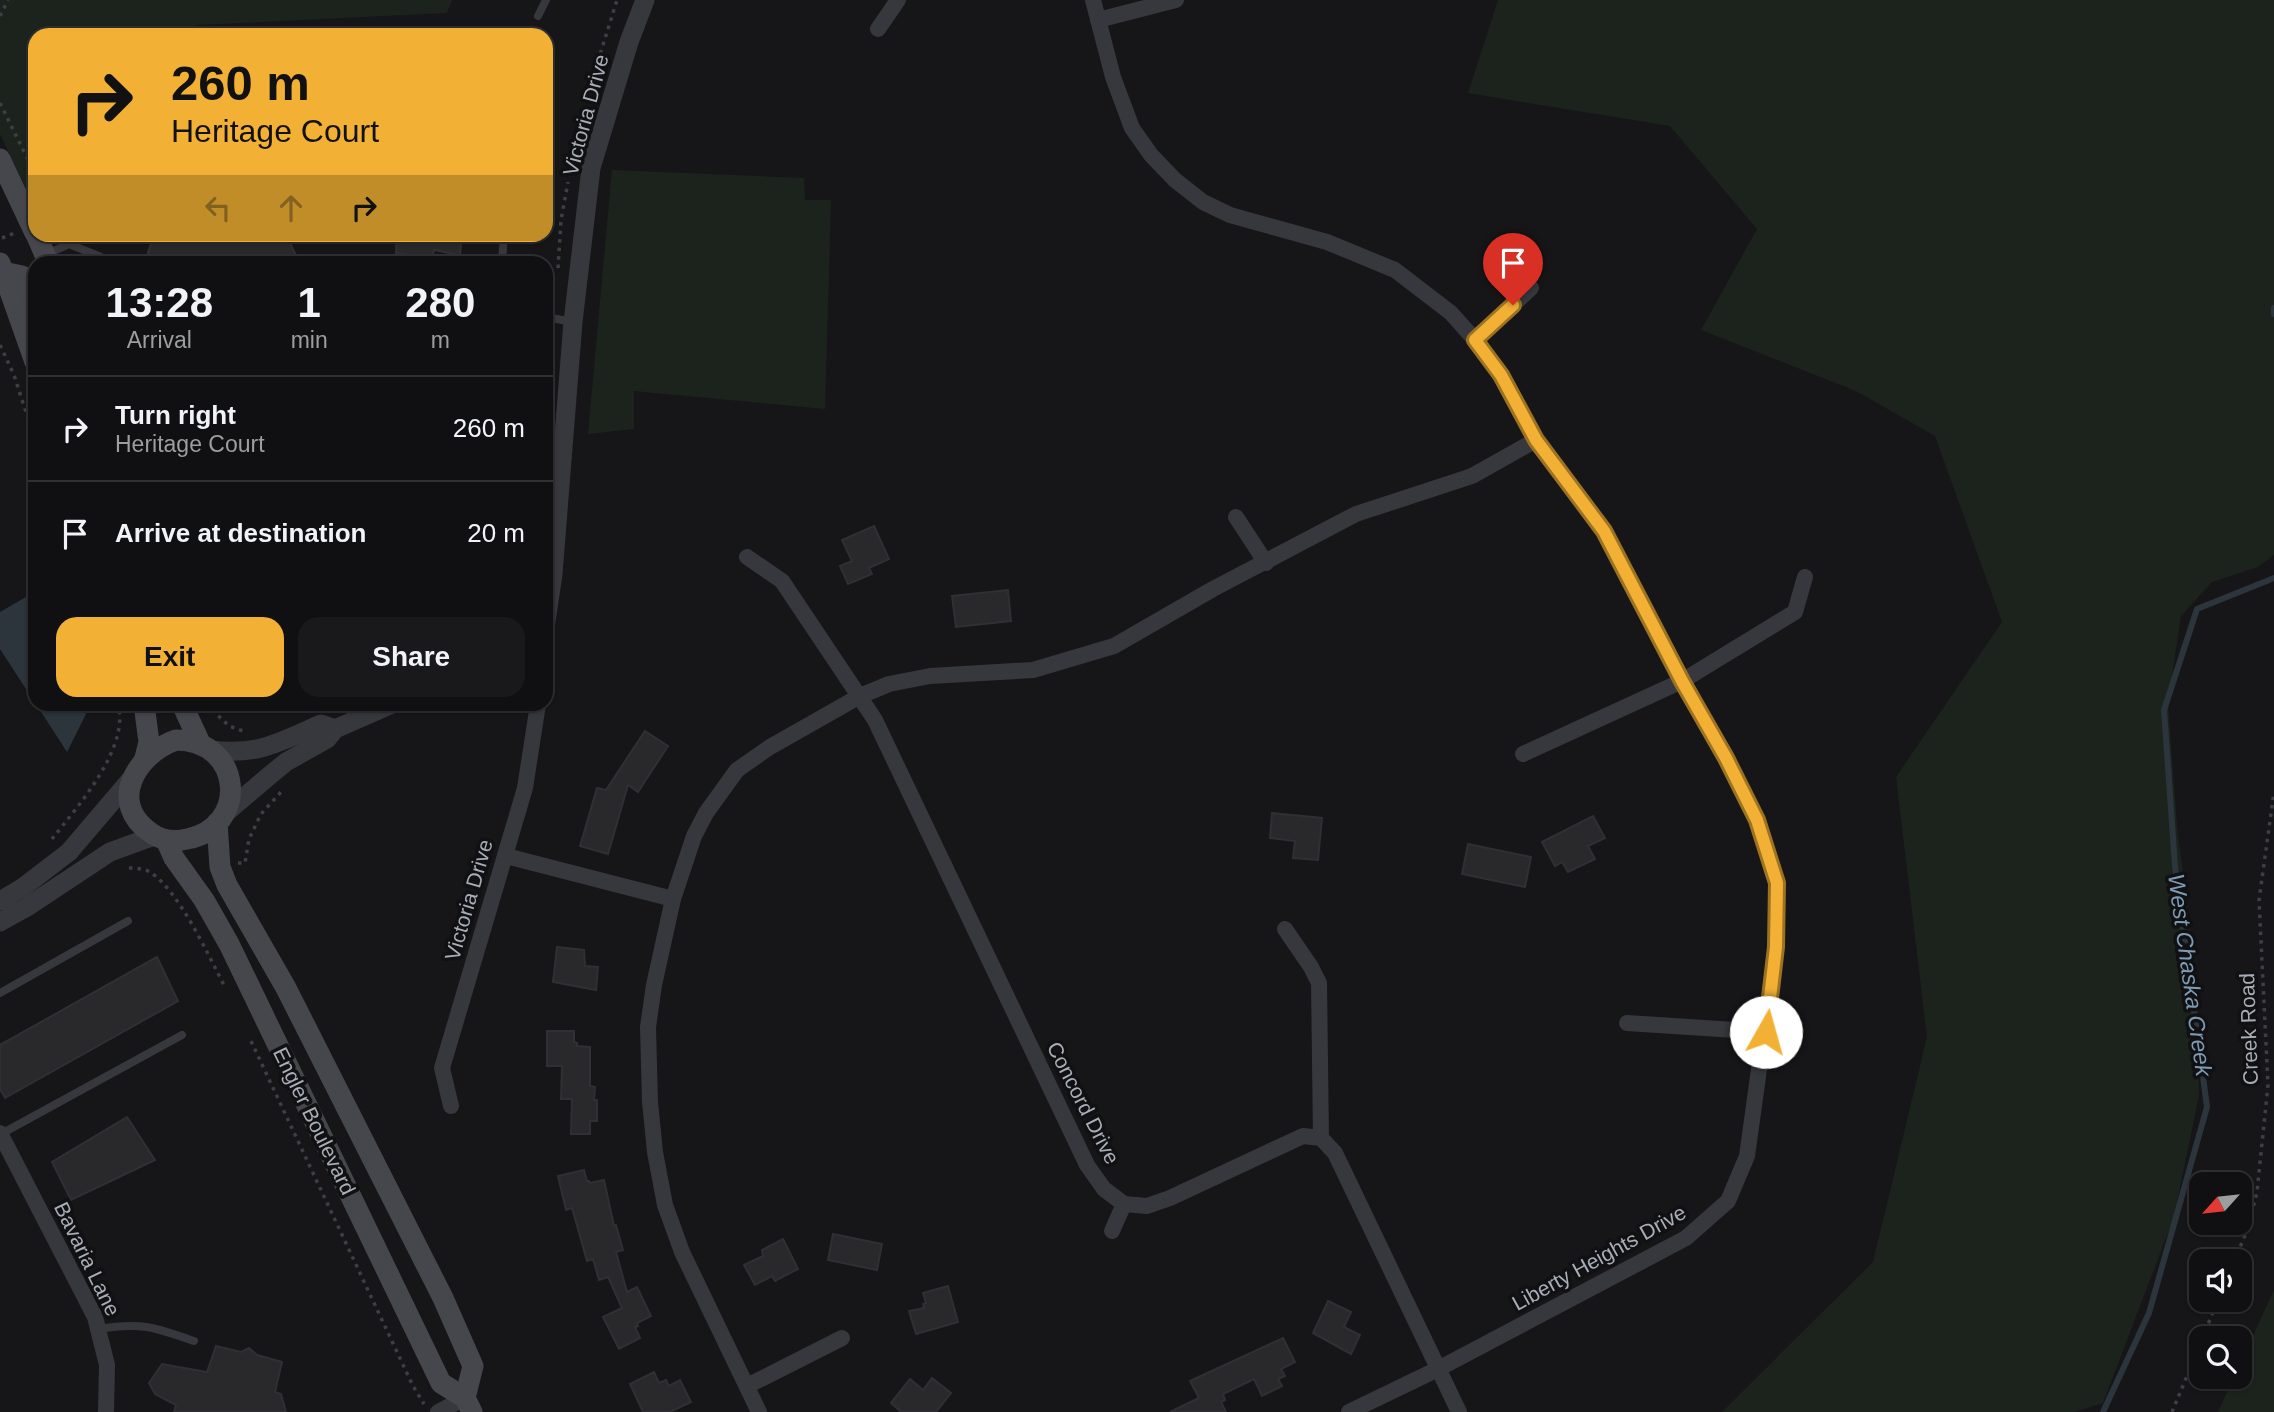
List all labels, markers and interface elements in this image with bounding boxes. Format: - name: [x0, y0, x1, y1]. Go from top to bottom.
- street label: Victoria Drive: [558, 52, 613, 178]
- icon: right: [56, 56, 147, 147]
- text: 260 m: [171, 56, 310, 110]
- text: Heritage Court: [171, 113, 379, 149]
- icon: left: [199, 189, 237, 227]
- icon: ahead: [272, 189, 310, 227]
- icon: right: [345, 189, 383, 227]
- pin: [1483, 233, 1543, 305]
- icon: arrive: [1494, 244, 1532, 282]
- text: 13:28: [106, 279, 213, 326]
- text: 1: [297, 279, 321, 326]
- text: 280: [405, 279, 475, 326]
- text: Arrival: [127, 327, 192, 353]
- text: min: [291, 327, 328, 353]
- text: m: [431, 327, 450, 353]
- text: Turn right: [115, 400, 236, 430]
- icon: right: [56, 410, 94, 448]
- text: 260 m: [453, 413, 525, 443]
- text: Heritage Court: [115, 431, 265, 457]
- icon: arrive: [56, 515, 94, 553]
- text: Arrive at destination: [115, 518, 366, 548]
- text: 20 m: [467, 518, 525, 548]
- button: Exit: [56, 617, 284, 697]
- button: Share: [298, 617, 525, 697]
- street label: Victoria Drive: [440, 837, 497, 963]
- water label: West Chaska Creek: [2163, 872, 2217, 1079]
- street label: Creek Road: [2235, 973, 2262, 1085]
- position arrow: [1729, 995, 1803, 1069]
- street label: Concord Drive: [1043, 1038, 1124, 1168]
- street label: Engler Boulevard: [269, 1043, 360, 1198]
- north arrow: [2189, 1172, 2252, 1236]
- map controls: [2189, 1172, 2252, 1389]
- street label: Bavaria Lane: [50, 1198, 125, 1319]
- street label: Liberty Heights Drive: [1508, 1200, 1690, 1315]
- button: sound: [2189, 1249, 2252, 1312]
- button: search: [2189, 1326, 2252, 1389]

